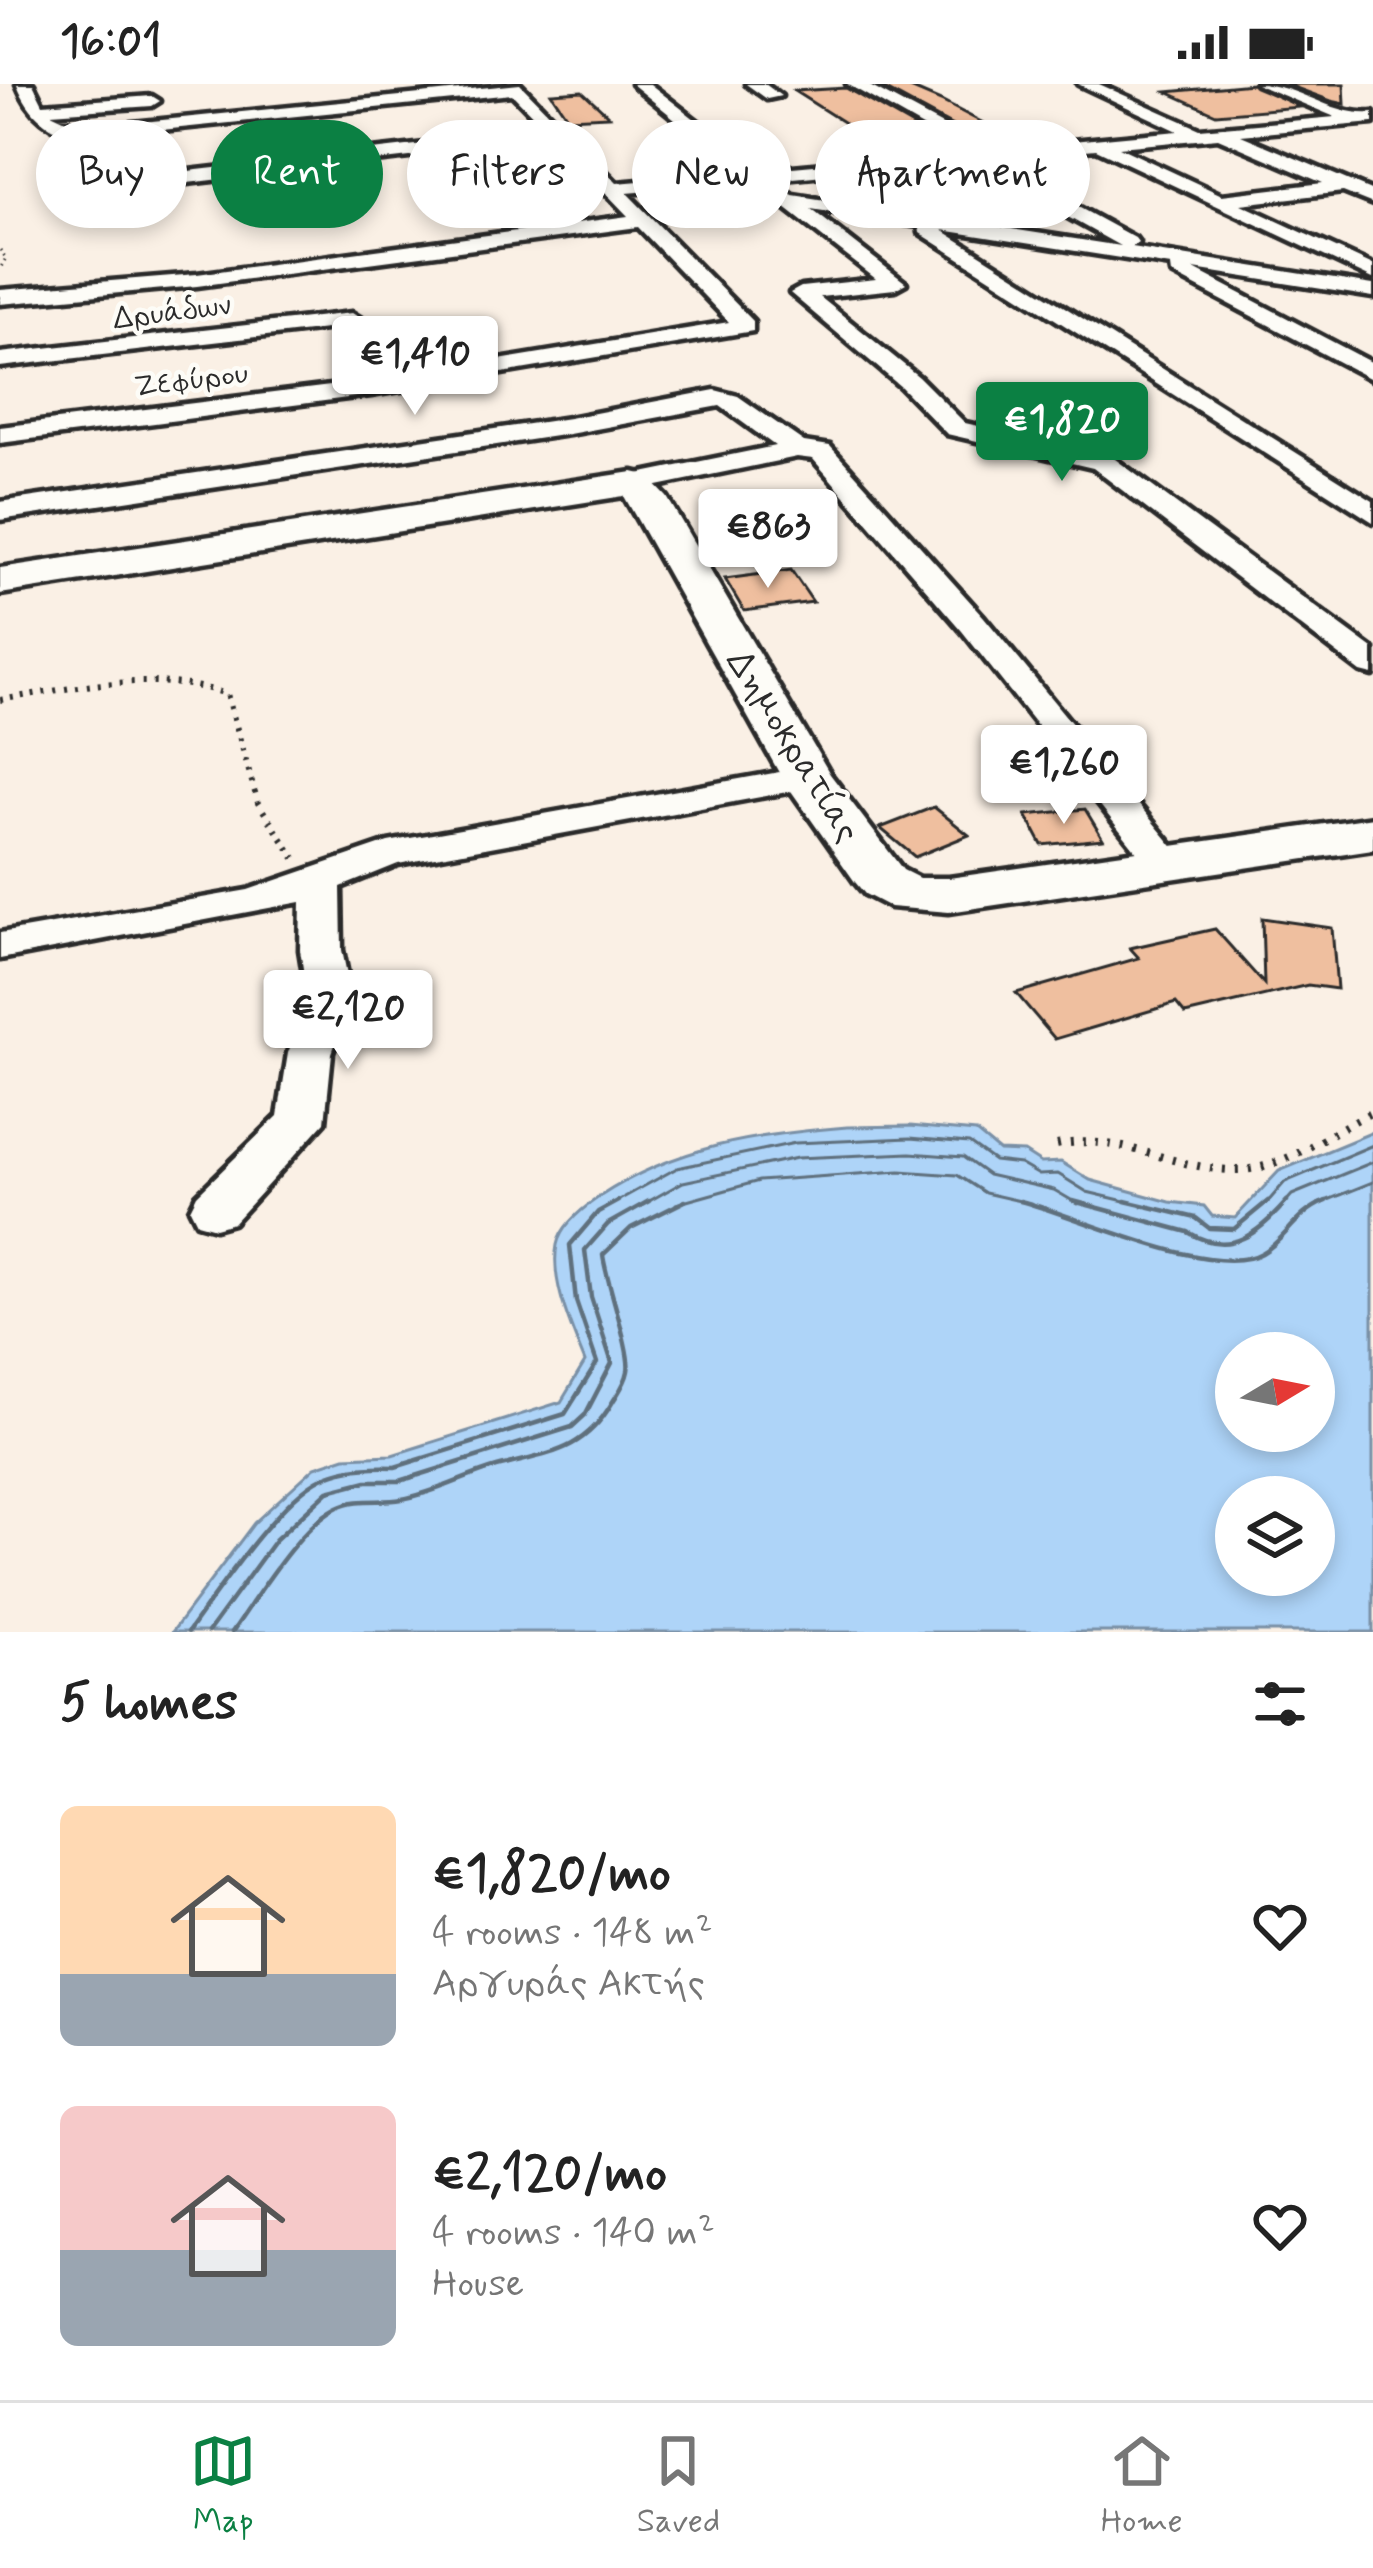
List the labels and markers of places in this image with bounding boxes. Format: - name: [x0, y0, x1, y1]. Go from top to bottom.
- pin: €1,410: [317, 316, 513, 418]
- pin: €1,820: [964, 382, 1160, 484]
- pin: €863: [697, 489, 839, 591]
- pin: €1,260: [966, 725, 1162, 827]
- pin: €2,120: [250, 970, 446, 1072]

